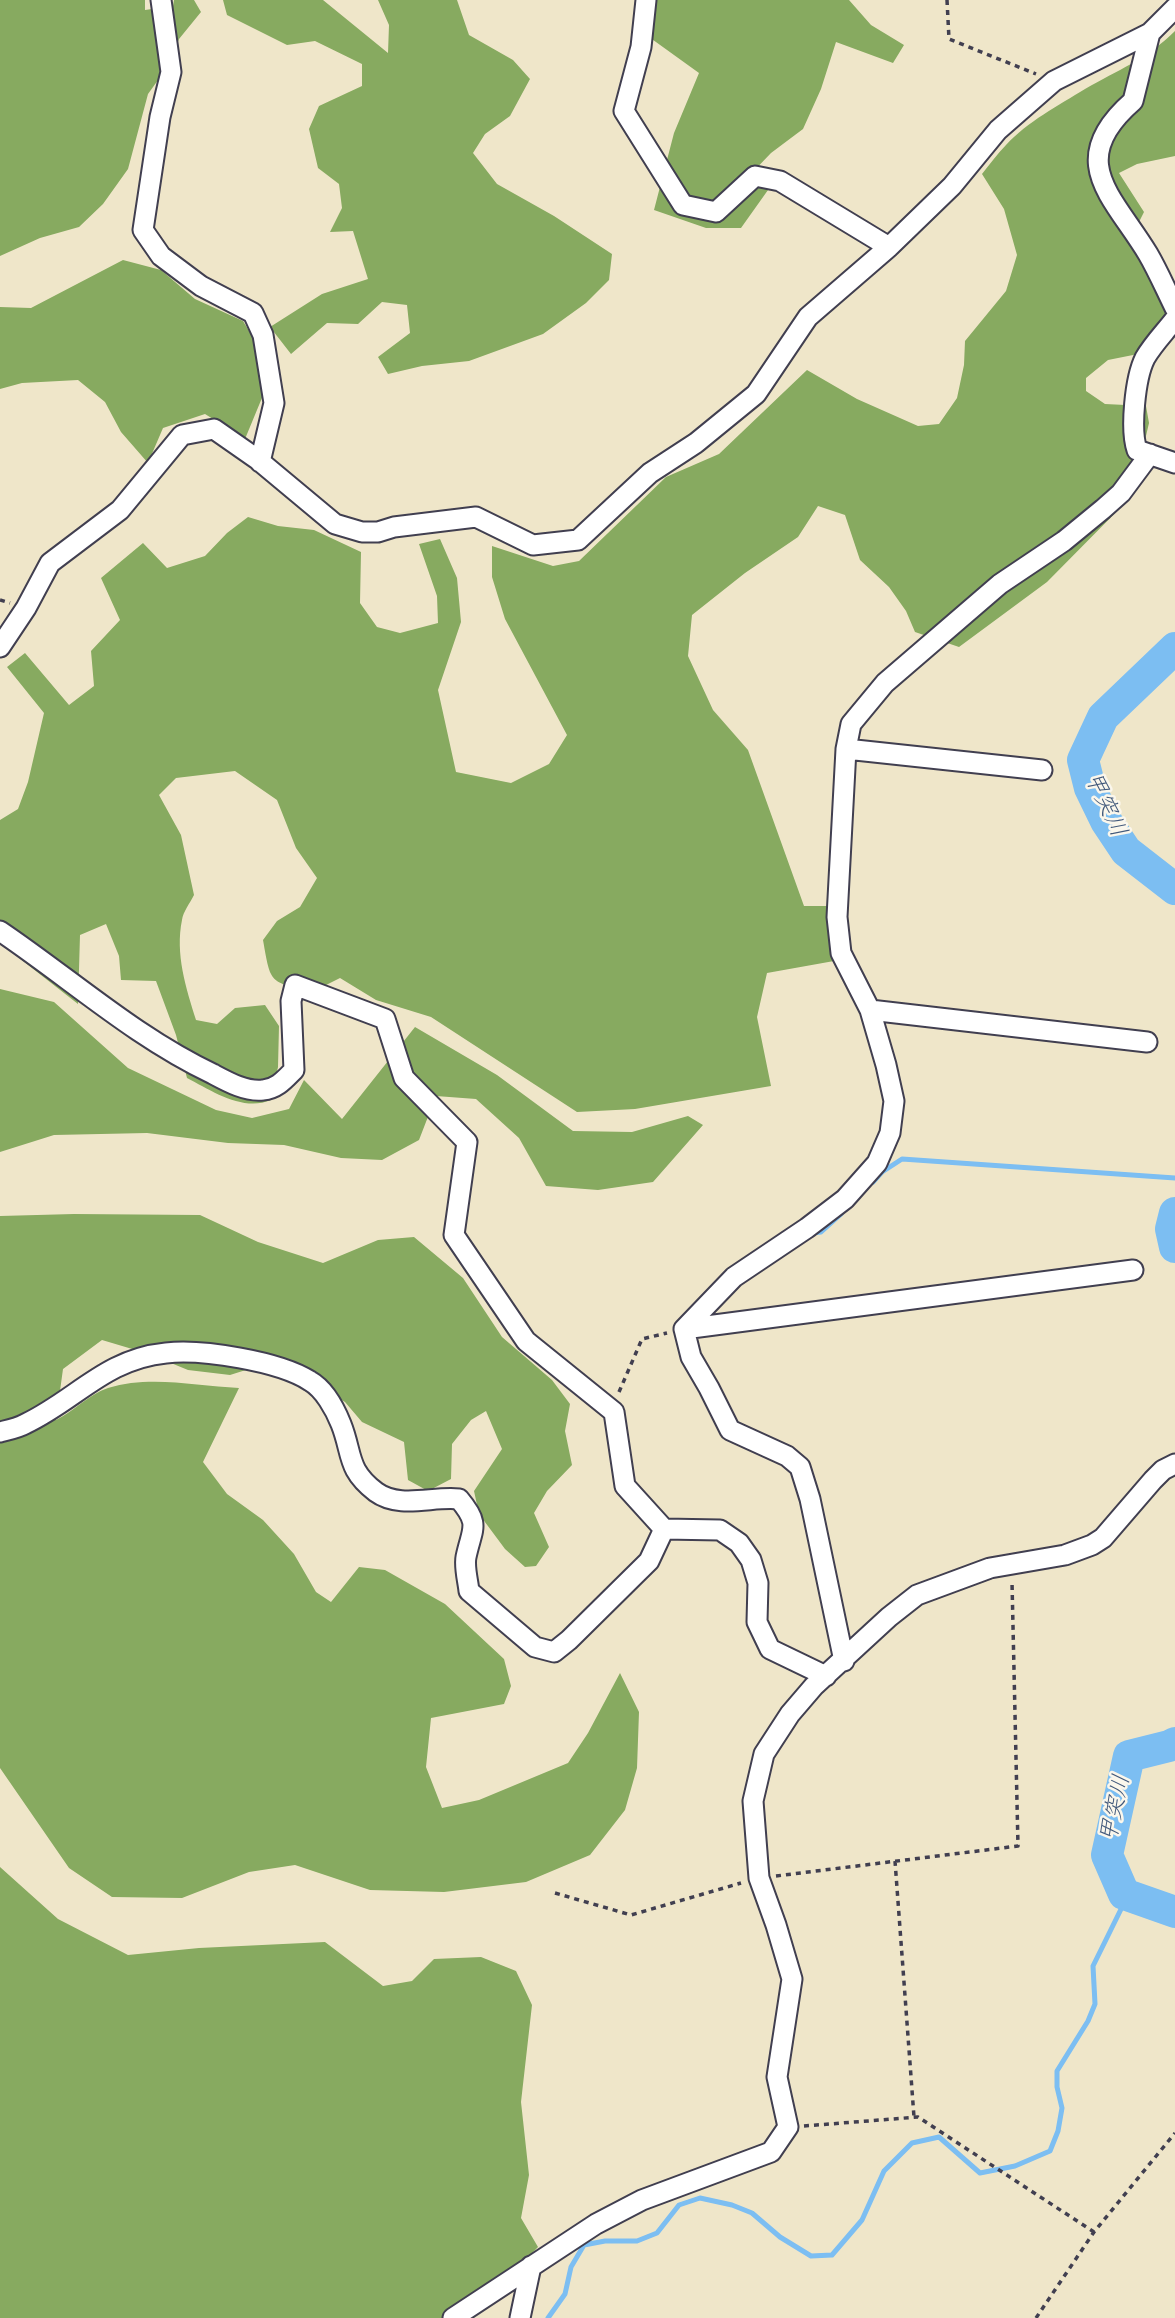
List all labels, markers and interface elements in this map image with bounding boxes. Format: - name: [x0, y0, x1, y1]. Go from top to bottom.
- water label: 甲突川: [1077, 768, 1131, 842]
- water label: 甲突川: [1096, 1772, 1138, 1846]

